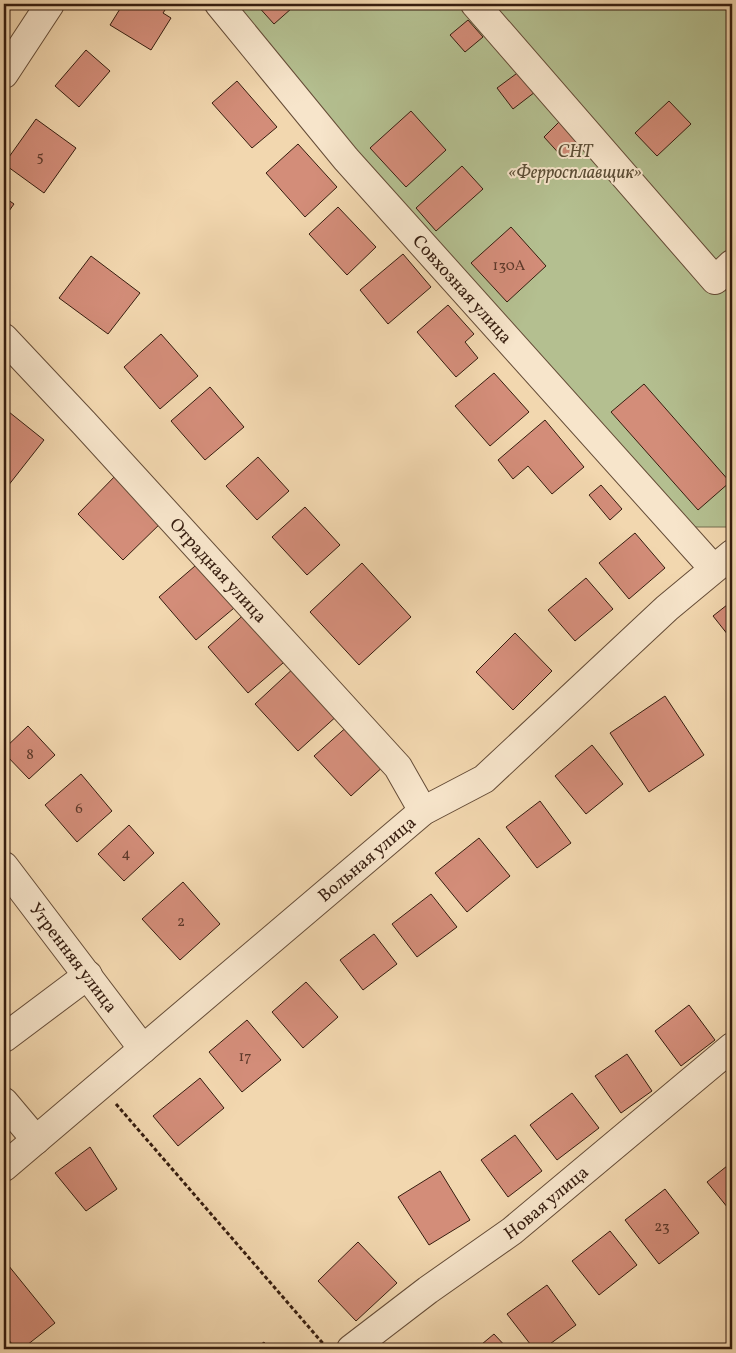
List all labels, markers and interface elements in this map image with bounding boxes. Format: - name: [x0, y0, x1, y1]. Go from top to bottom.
- park label: СНТ «Ферросплавщик»: [508, 140, 642, 186]
- house number: 5: [36, 147, 44, 168]
- street label: Совхозная улица: [406, 230, 517, 350]
- house number: 130А: [493, 256, 526, 277]
- street label: Отрадная улица: [163, 513, 272, 629]
- house number: 8: [26, 745, 34, 766]
- house number: 6: [75, 799, 83, 820]
- street label: Вольная улица: [313, 811, 422, 909]
- house number: 4: [122, 844, 131, 865]
- street label: Утренняя улица: [22, 898, 122, 1019]
- house number: 2: [177, 912, 185, 933]
- house number: 17: [238, 1047, 252, 1068]
- street label: Новая улица: [499, 1161, 595, 1247]
- house number: 23: [654, 1217, 670, 1238]

